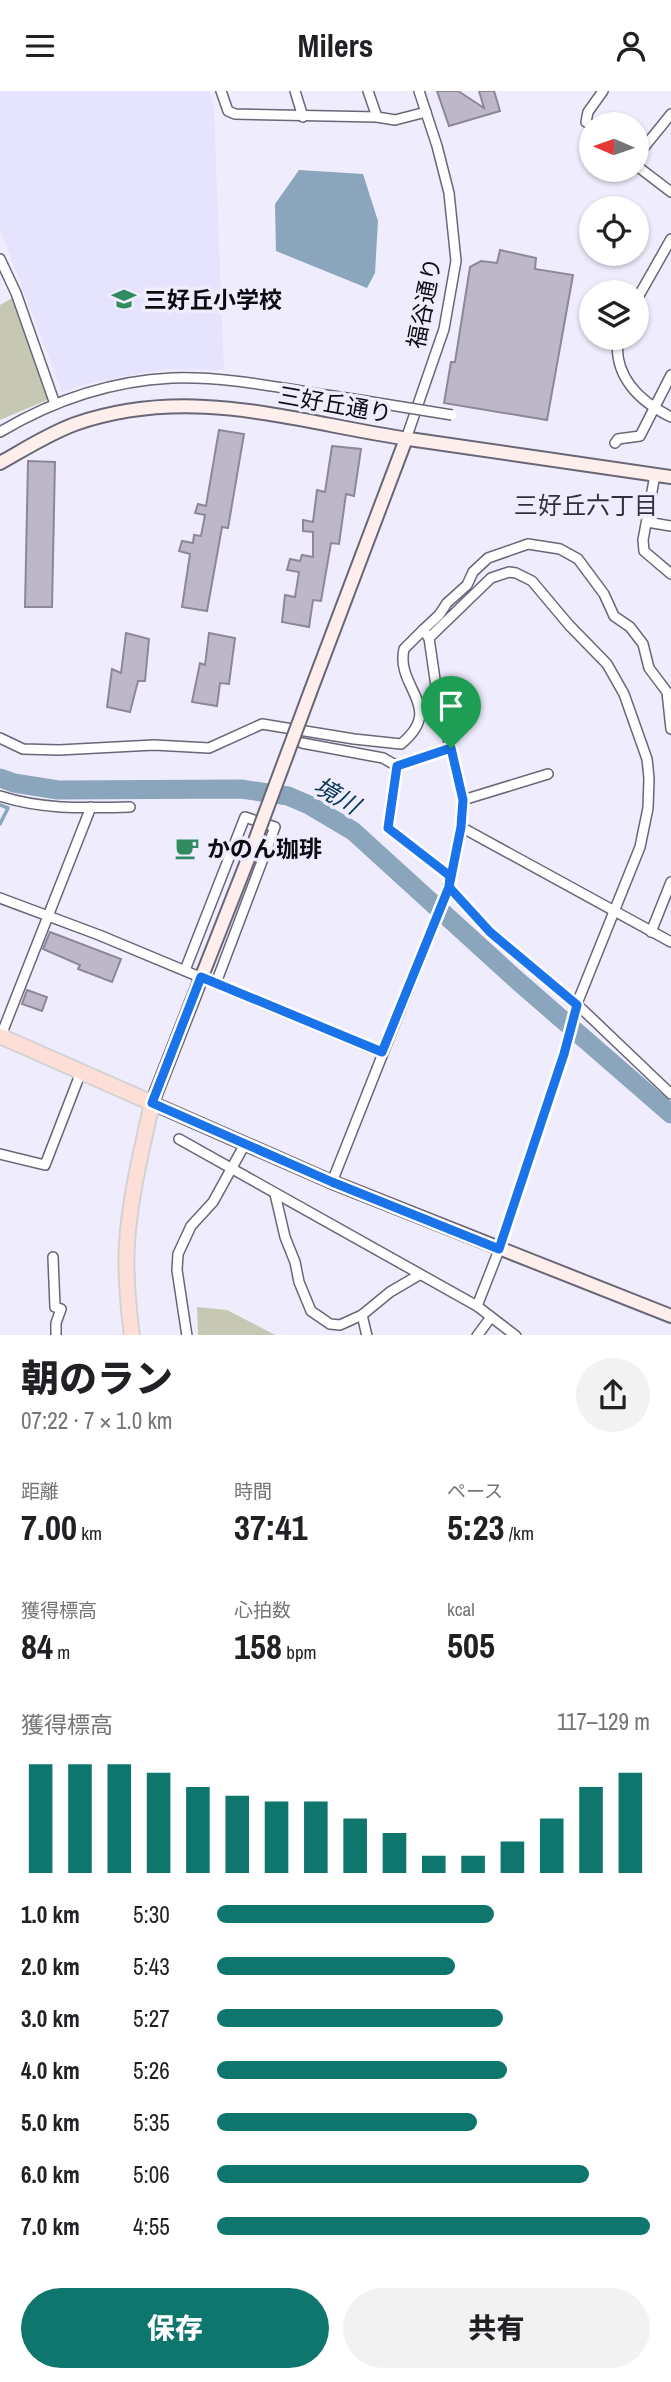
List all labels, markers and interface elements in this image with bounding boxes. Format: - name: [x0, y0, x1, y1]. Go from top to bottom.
- text: Milers: [298, 24, 373, 67]
- icon: menu: [21, 27, 59, 65]
- icon: person: [612, 27, 650, 65]
- north arrow: [579, 112, 649, 182]
- map controls: [579, 112, 649, 350]
- button: locate: [579, 196, 649, 266]
- street label: 福谷通り: [400, 255, 448, 351]
- button: layers: [579, 280, 649, 350]
- place label: 三好丘小学校: [144, 284, 282, 315]
- school or university icon: 三好丘小学校: [110, 285, 138, 313]
- street label: 三好丘通り: [276, 379, 394, 429]
- district label: 三好丘六丁目: [514, 489, 658, 521]
- pin: [421, 676, 481, 748]
- icon: arrive: [432, 687, 470, 725]
- water label: 境川: [308, 769, 368, 822]
- place label: かのん珈琲: [207, 833, 322, 864]
- cafe icon: かのん珈琲: [173, 834, 201, 862]
- text: 朝のラン: [21, 1353, 173, 1404]
- button: share: [576, 1358, 650, 1432]
- text: 07:22 · 7 × 1.0 km: [21, 1405, 173, 1436]
- text: 距離: [21, 1478, 59, 1504]
- text: 時間: [234, 1478, 272, 1504]
- text: ペース: [447, 1478, 503, 1504]
- text: 7.00: [21, 1504, 77, 1551]
- text: 37:41: [234, 1504, 307, 1551]
- text: 5:23: [447, 1504, 504, 1551]
- text: km: [77, 1520, 102, 1546]
- text: /km: [504, 1520, 534, 1546]
- text: kcal: [447, 1596, 475, 1622]
- text: 獲得標高: [21, 1597, 97, 1623]
- text: 心拍数: [234, 1597, 291, 1623]
- text: 505: [447, 1622, 495, 1669]
- text: 84: [21, 1623, 53, 1670]
- text: 158: [234, 1623, 282, 1670]
- text: m: [53, 1639, 70, 1665]
- text: bpm: [282, 1639, 317, 1665]
- text: 117–129 m: [557, 1706, 650, 1737]
- text: 獲得標高: [21, 1709, 113, 1740]
- text: 1.0 km: [21, 1899, 80, 1930]
- text: 5:30: [133, 1899, 170, 1930]
- text: 2.0 km: [21, 1951, 80, 1982]
- text: 5:43: [133, 1951, 170, 1982]
- text: 3.0 km: [21, 2003, 80, 2034]
- text: 5:27: [133, 2003, 170, 2034]
- text: 4.0 km: [21, 2055, 80, 2086]
- text: 5:26: [133, 2055, 170, 2086]
- text: 5.0 km: [21, 2107, 80, 2138]
- text: 5:35: [133, 2107, 170, 2138]
- text: 6.0 km: [21, 2159, 80, 2190]
- text: 5:06: [133, 2159, 170, 2190]
- text: 7.0 km: [21, 2211, 80, 2242]
- text: 4:55: [133, 2211, 170, 2242]
- button: 保存: [21, 2288, 329, 2368]
- button: 共有: [343, 2288, 650, 2368]

